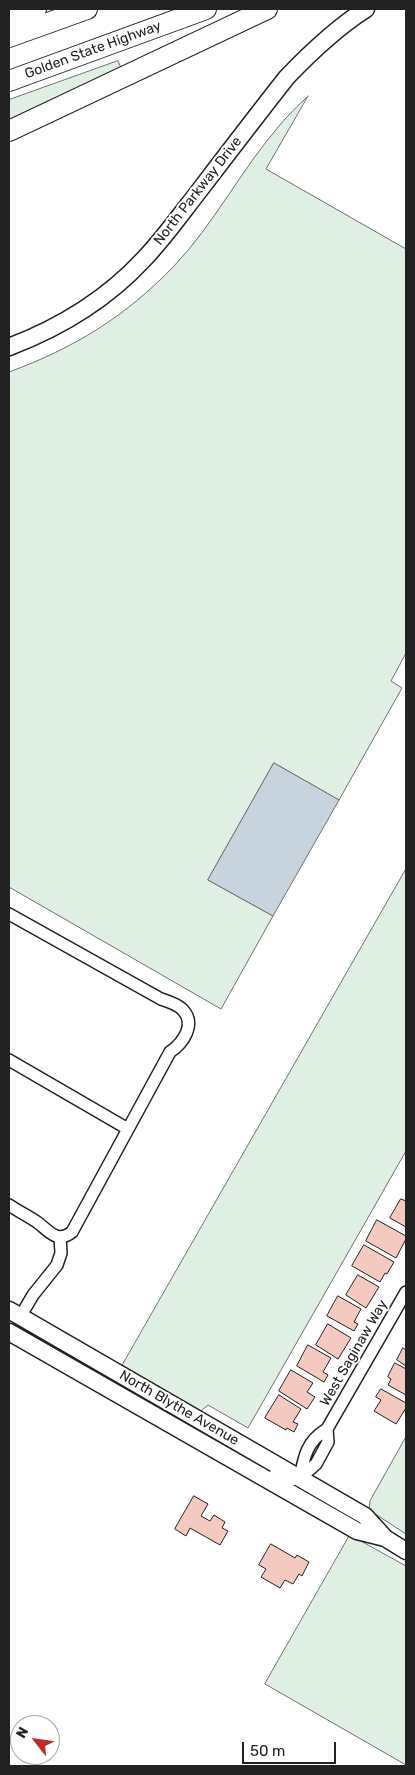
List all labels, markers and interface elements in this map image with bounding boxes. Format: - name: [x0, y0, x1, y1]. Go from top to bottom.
- street label: Golden State Highway: [22, 17, 164, 83]
- street label: North Parkway Drive: [150, 133, 246, 249]
- street label: West Saginaw Way: [317, 1297, 391, 1409]
- street label: North Blythe Avenue: [116, 1367, 242, 1449]
- north arrow: [10, 1715, 60, 1765]
- text: N: [13, 1724, 32, 1741]
- scale bar: [245, 1732, 339, 1764]
- text: 50 m: [250, 1742, 285, 1760]

